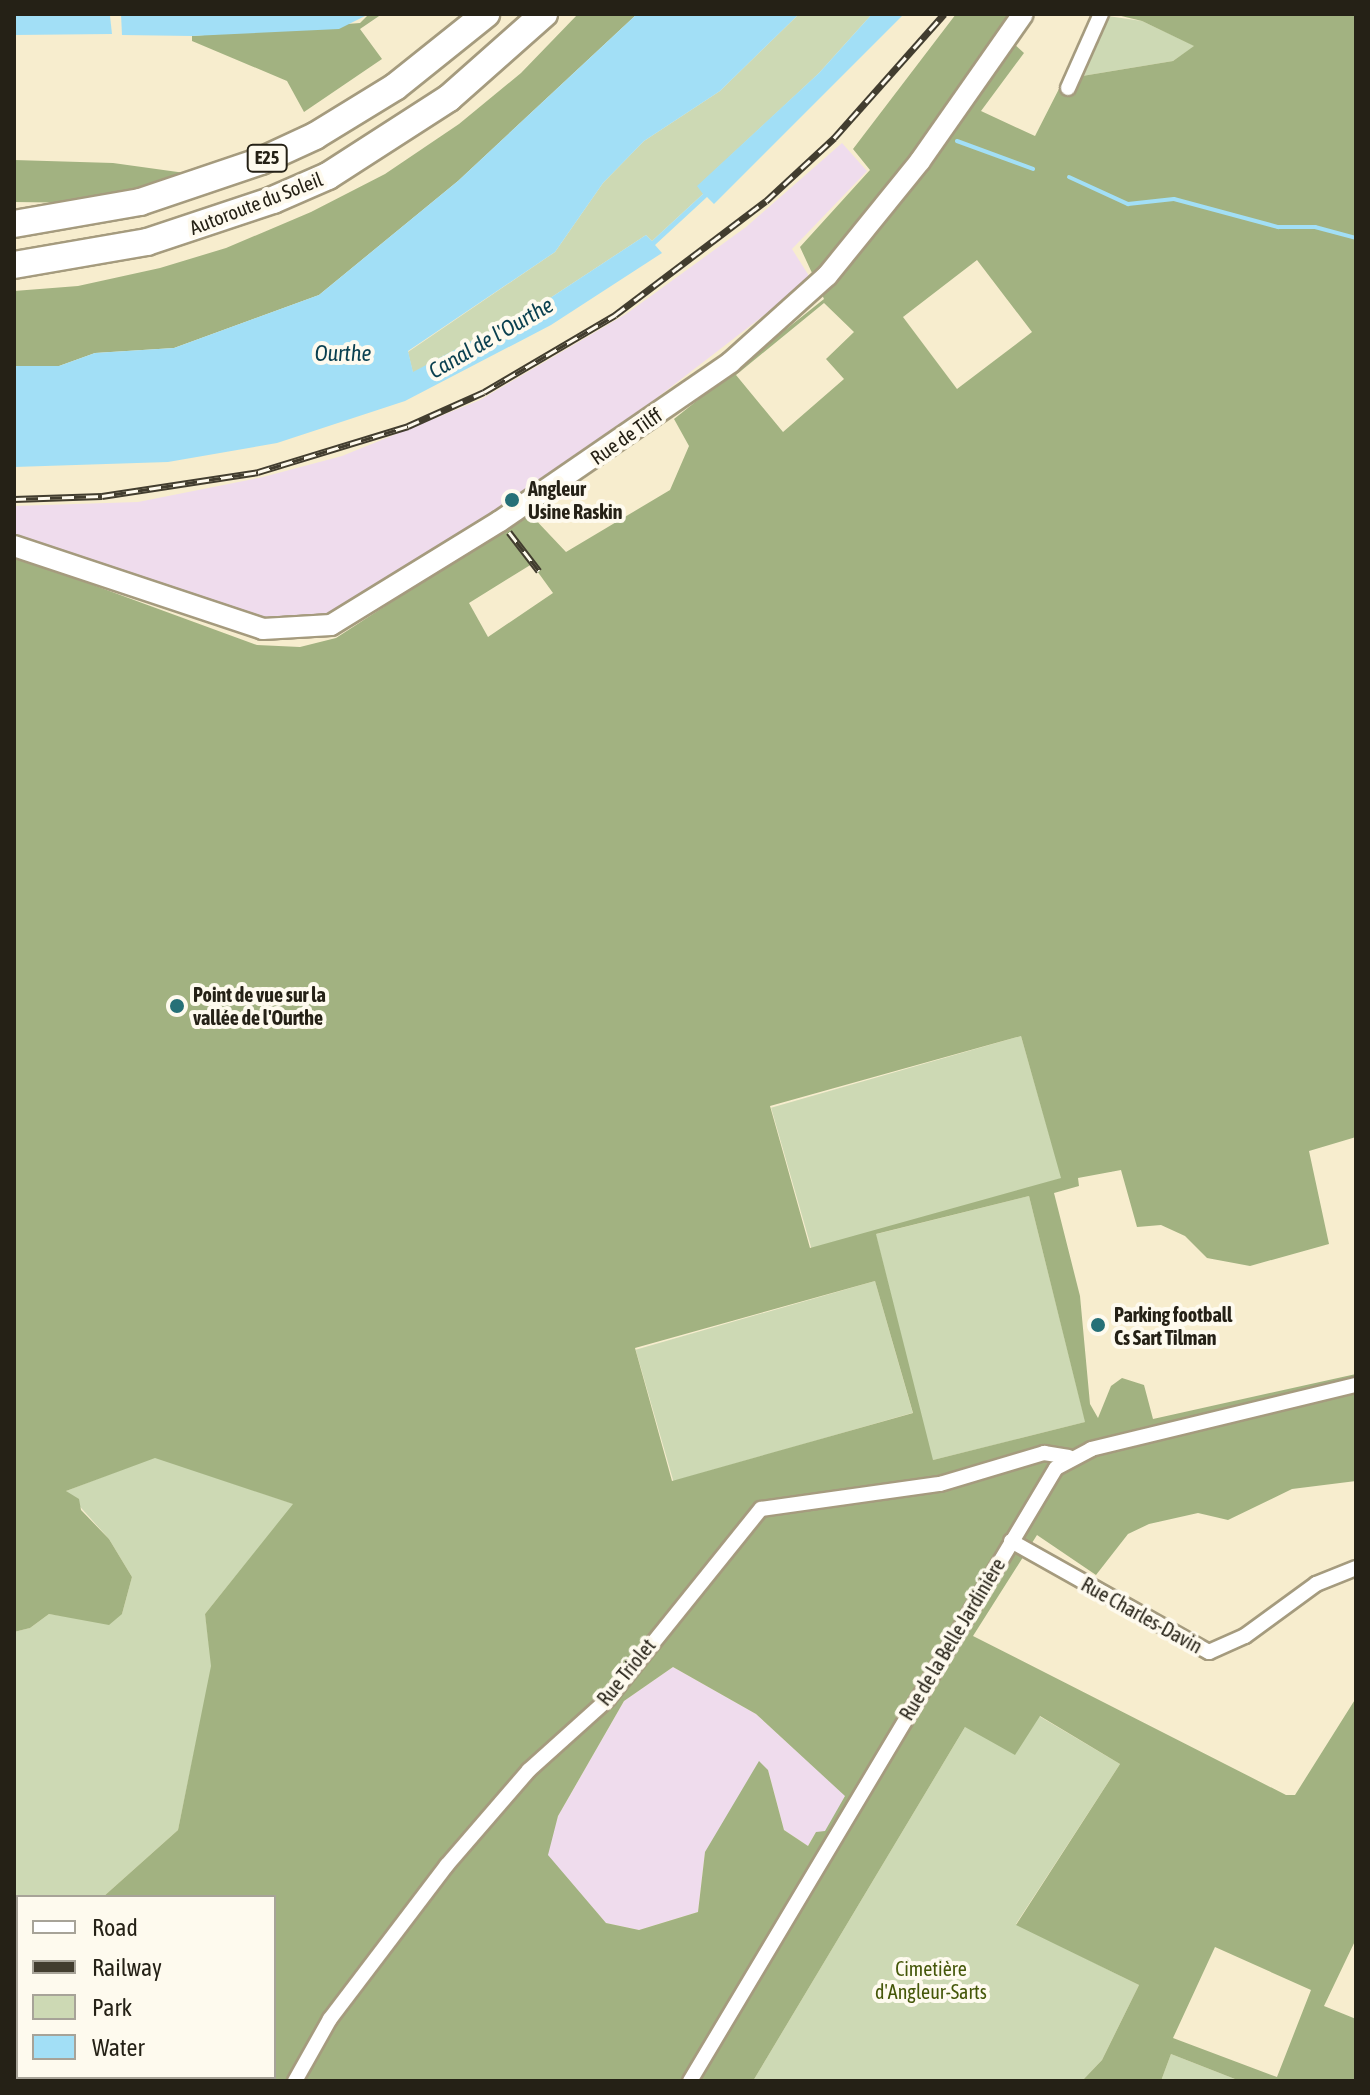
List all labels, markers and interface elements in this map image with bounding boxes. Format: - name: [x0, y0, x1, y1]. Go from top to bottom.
- road number: E25: [245, 144, 289, 172]
- street label: Autoroute du Soleil: [186, 167, 326, 239]
- water label: Canal de l'Ourthe: [424, 292, 558, 384]
- water label: Ourthe: [315, 341, 371, 367]
- street label: Rue de Tilff: [586, 403, 666, 469]
- place label: Angleur Usine Raskin: [528, 476, 622, 523]
- marker: Angleur Usine Raskin: [503, 491, 521, 509]
- place label: Point de vue sur la vallée de l'Ourthe: [193, 982, 326, 1029]
- marker: Point de vue sur la vallée de l'Ourthe: [168, 997, 186, 1015]
- place label: Parking football Cs Sart Tilman: [1114, 1302, 1232, 1349]
- marker: Parking football Cs Sart Tilman: [1089, 1316, 1107, 1334]
- street label: Rue de la Belle Jardinière: [894, 1554, 1010, 1724]
- street label: Rue Charles-Davin: [1077, 1572, 1207, 1658]
- street label: Rue Triolet: [592, 1634, 660, 1710]
- legend: [16, 1895, 276, 2079]
- text: Road: [92, 1914, 138, 1941]
- text: Railway: [92, 1954, 162, 1981]
- park label: Cimetière d'Angleur-Sarts: [875, 1956, 987, 2003]
- text: Park: [92, 1994, 132, 2021]
- text: Water: [92, 2034, 145, 2061]

